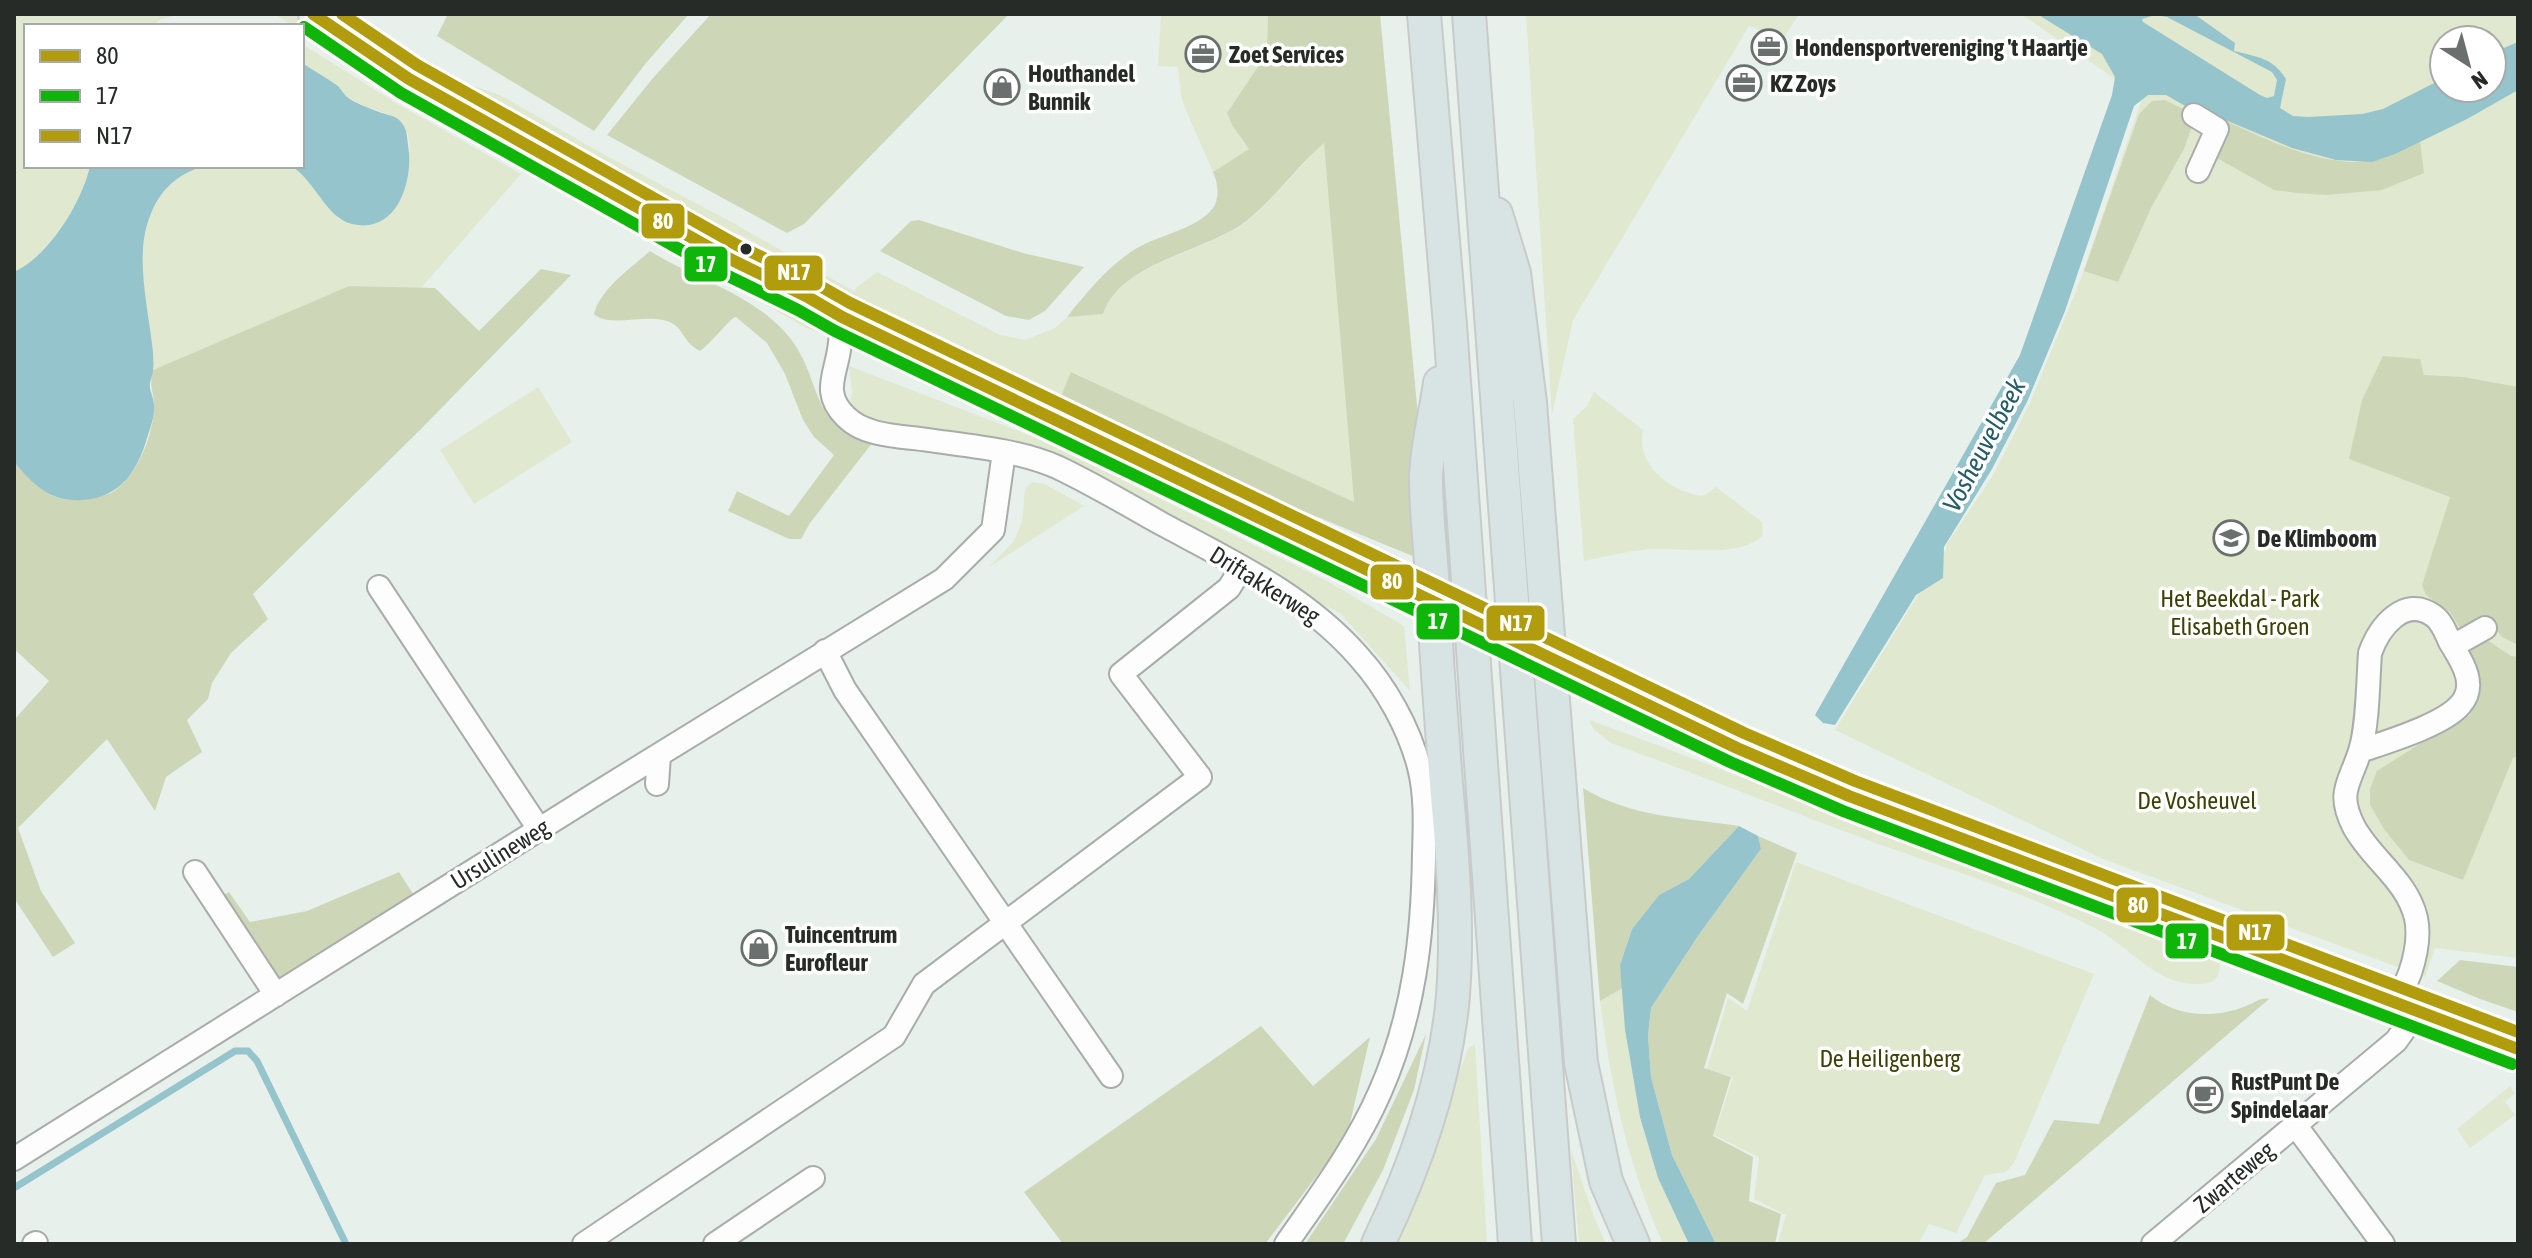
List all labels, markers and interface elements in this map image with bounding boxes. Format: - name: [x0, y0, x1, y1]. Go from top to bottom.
- legend: [24, 24, 304, 168]
- north arrow: [2428, 24, 2508, 104]
- office icon: Hondensportvereniging 't Haartje: [1750, 28, 1788, 66]
- place label: Hondensportvereniging 't Haartje: [1795, 34, 2088, 61]
- office icon: Zoet Services: [1184, 35, 1222, 73]
- place label: Zoet Services: [1229, 41, 1344, 68]
- text: 80: [96, 42, 119, 69]
- place label: Houthandel Bunnik: [1028, 60, 1135, 115]
- office icon: KZ Zoys: [1725, 64, 1763, 102]
- text: N: [2467, 66, 2493, 95]
- shop icon: Houthandel Bunnik: [983, 68, 1021, 106]
- place label: KZ Zoys: [1770, 70, 1837, 97]
- text: 17: [96, 82, 119, 109]
- text: N17: [96, 122, 133, 149]
- line badge: 80: [640, 202, 686, 240]
- text: 80: [653, 208, 673, 234]
- unlabelled marker: [738, 241, 754, 257]
- line badge: 17: [683, 245, 729, 283]
- text: 17: [696, 251, 716, 277]
- line badge: N17: [763, 254, 824, 292]
- text: N17: [777, 259, 811, 285]
- water label: Vosheuvelbeek: [1936, 373, 2032, 517]
- school or university icon: De Klimboom: [2212, 519, 2250, 557]
- place label: De Klimboom: [2257, 525, 2377, 552]
- street label: Driftakkerweg: [1205, 541, 1326, 630]
- line badge: 80: [1369, 563, 1415, 601]
- text: 80: [1382, 568, 1402, 594]
- park label: Het Beekdal - Park Elisabeth Groen: [2160, 585, 2320, 640]
- line badge: 17: [1415, 602, 1461, 641]
- line badge: N17: [1485, 604, 1546, 642]
- text: 17: [1428, 608, 1448, 634]
- text: N17: [1499, 610, 1533, 636]
- park label: De Vosheuvel: [2137, 787, 2257, 814]
- street label: Ursulineweg: [446, 813, 555, 895]
- line badge: 80: [2115, 886, 2160, 924]
- text: 80: [2128, 892, 2148, 918]
- line badge: N17: [2225, 913, 2286, 952]
- text: N17: [2238, 919, 2272, 945]
- place label: Tuincentrum Eurofleur: [785, 921, 897, 976]
- line badge: 17: [2164, 922, 2210, 960]
- text: 17: [2177, 928, 2197, 954]
- shop icon: Tuincentrum Eurofleur: [740, 929, 778, 967]
- park label: De Heiligenberg: [1819, 1045, 1961, 1072]
- place label: RustPunt De Spindelaar: [2231, 1068, 2340, 1123]
- cafe icon: RustPunt De Spindelaar: [2186, 1076, 2224, 1114]
- street label: Zwarteweg: [2189, 1136, 2280, 1218]

